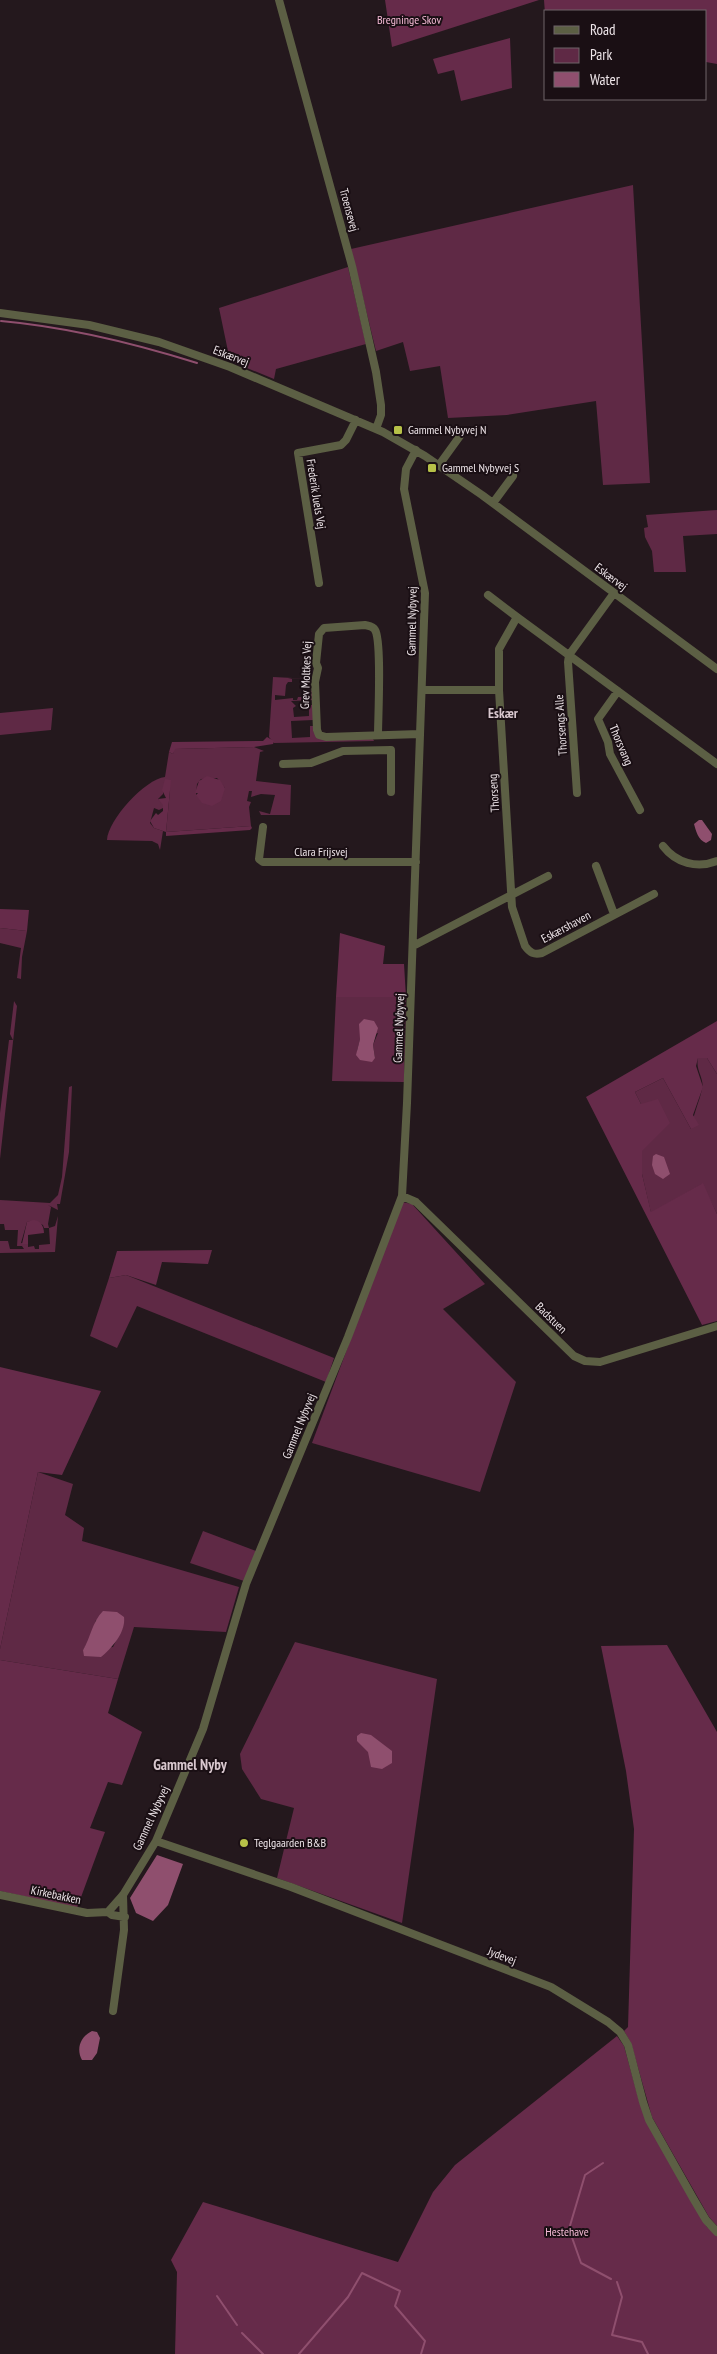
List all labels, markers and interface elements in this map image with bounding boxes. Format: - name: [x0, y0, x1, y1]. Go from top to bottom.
- legend: [544, 10, 707, 100]
- park label: Bregninge Skov: [377, 12, 441, 27]
- text: Road: [590, 20, 616, 39]
- text: Park: [590, 45, 612, 64]
- text: Water: [590, 70, 621, 89]
- street label: Troensevej: [337, 187, 362, 233]
- street label: Eskærvej: [211, 342, 251, 369]
- place label: Gammel Nybyvej N: [408, 422, 487, 437]
- marker: Gammel Nybyvej N: [392, 424, 404, 436]
- street label: Frederik Juels Vej: [304, 458, 329, 530]
- place label: Gammel Nybyvej S: [442, 460, 519, 475]
- marker: Gammel Nybyvej S: [426, 462, 438, 474]
- street label: Eskærvej: [592, 559, 631, 594]
- street label: Gammel Nybyvej: [403, 586, 420, 656]
- street label: Grev Moltkes Vej: [297, 641, 314, 709]
- street label: Thorsengs Alle: [551, 694, 570, 756]
- district label: Eskær: [488, 704, 519, 722]
- street label: Thorsvang: [606, 722, 637, 768]
- street label: Thorseng: [485, 773, 502, 813]
- street label: Clara Frijsvej: [294, 844, 348, 859]
- street label: Eskærshaven: [538, 907, 593, 946]
- street label: Gammel Nybyvej: [390, 993, 407, 1063]
- street label: Badstuen: [532, 1299, 570, 1336]
- street label: Gammel Nybyvej: [279, 1391, 319, 1461]
- district label: Gammel Nyby: [153, 1755, 228, 1774]
- street label: Gammel Nybyvej: [129, 1783, 172, 1852]
- place label: Teglgaarden B&B: [254, 1835, 327, 1850]
- marker: Teglgaarden B&B: [238, 1837, 250, 1849]
- street label: Kirkebakken: [30, 1882, 82, 1907]
- street label: Jydevej: [485, 1943, 519, 1968]
- park label: Hestehave: [545, 2224, 589, 2239]

